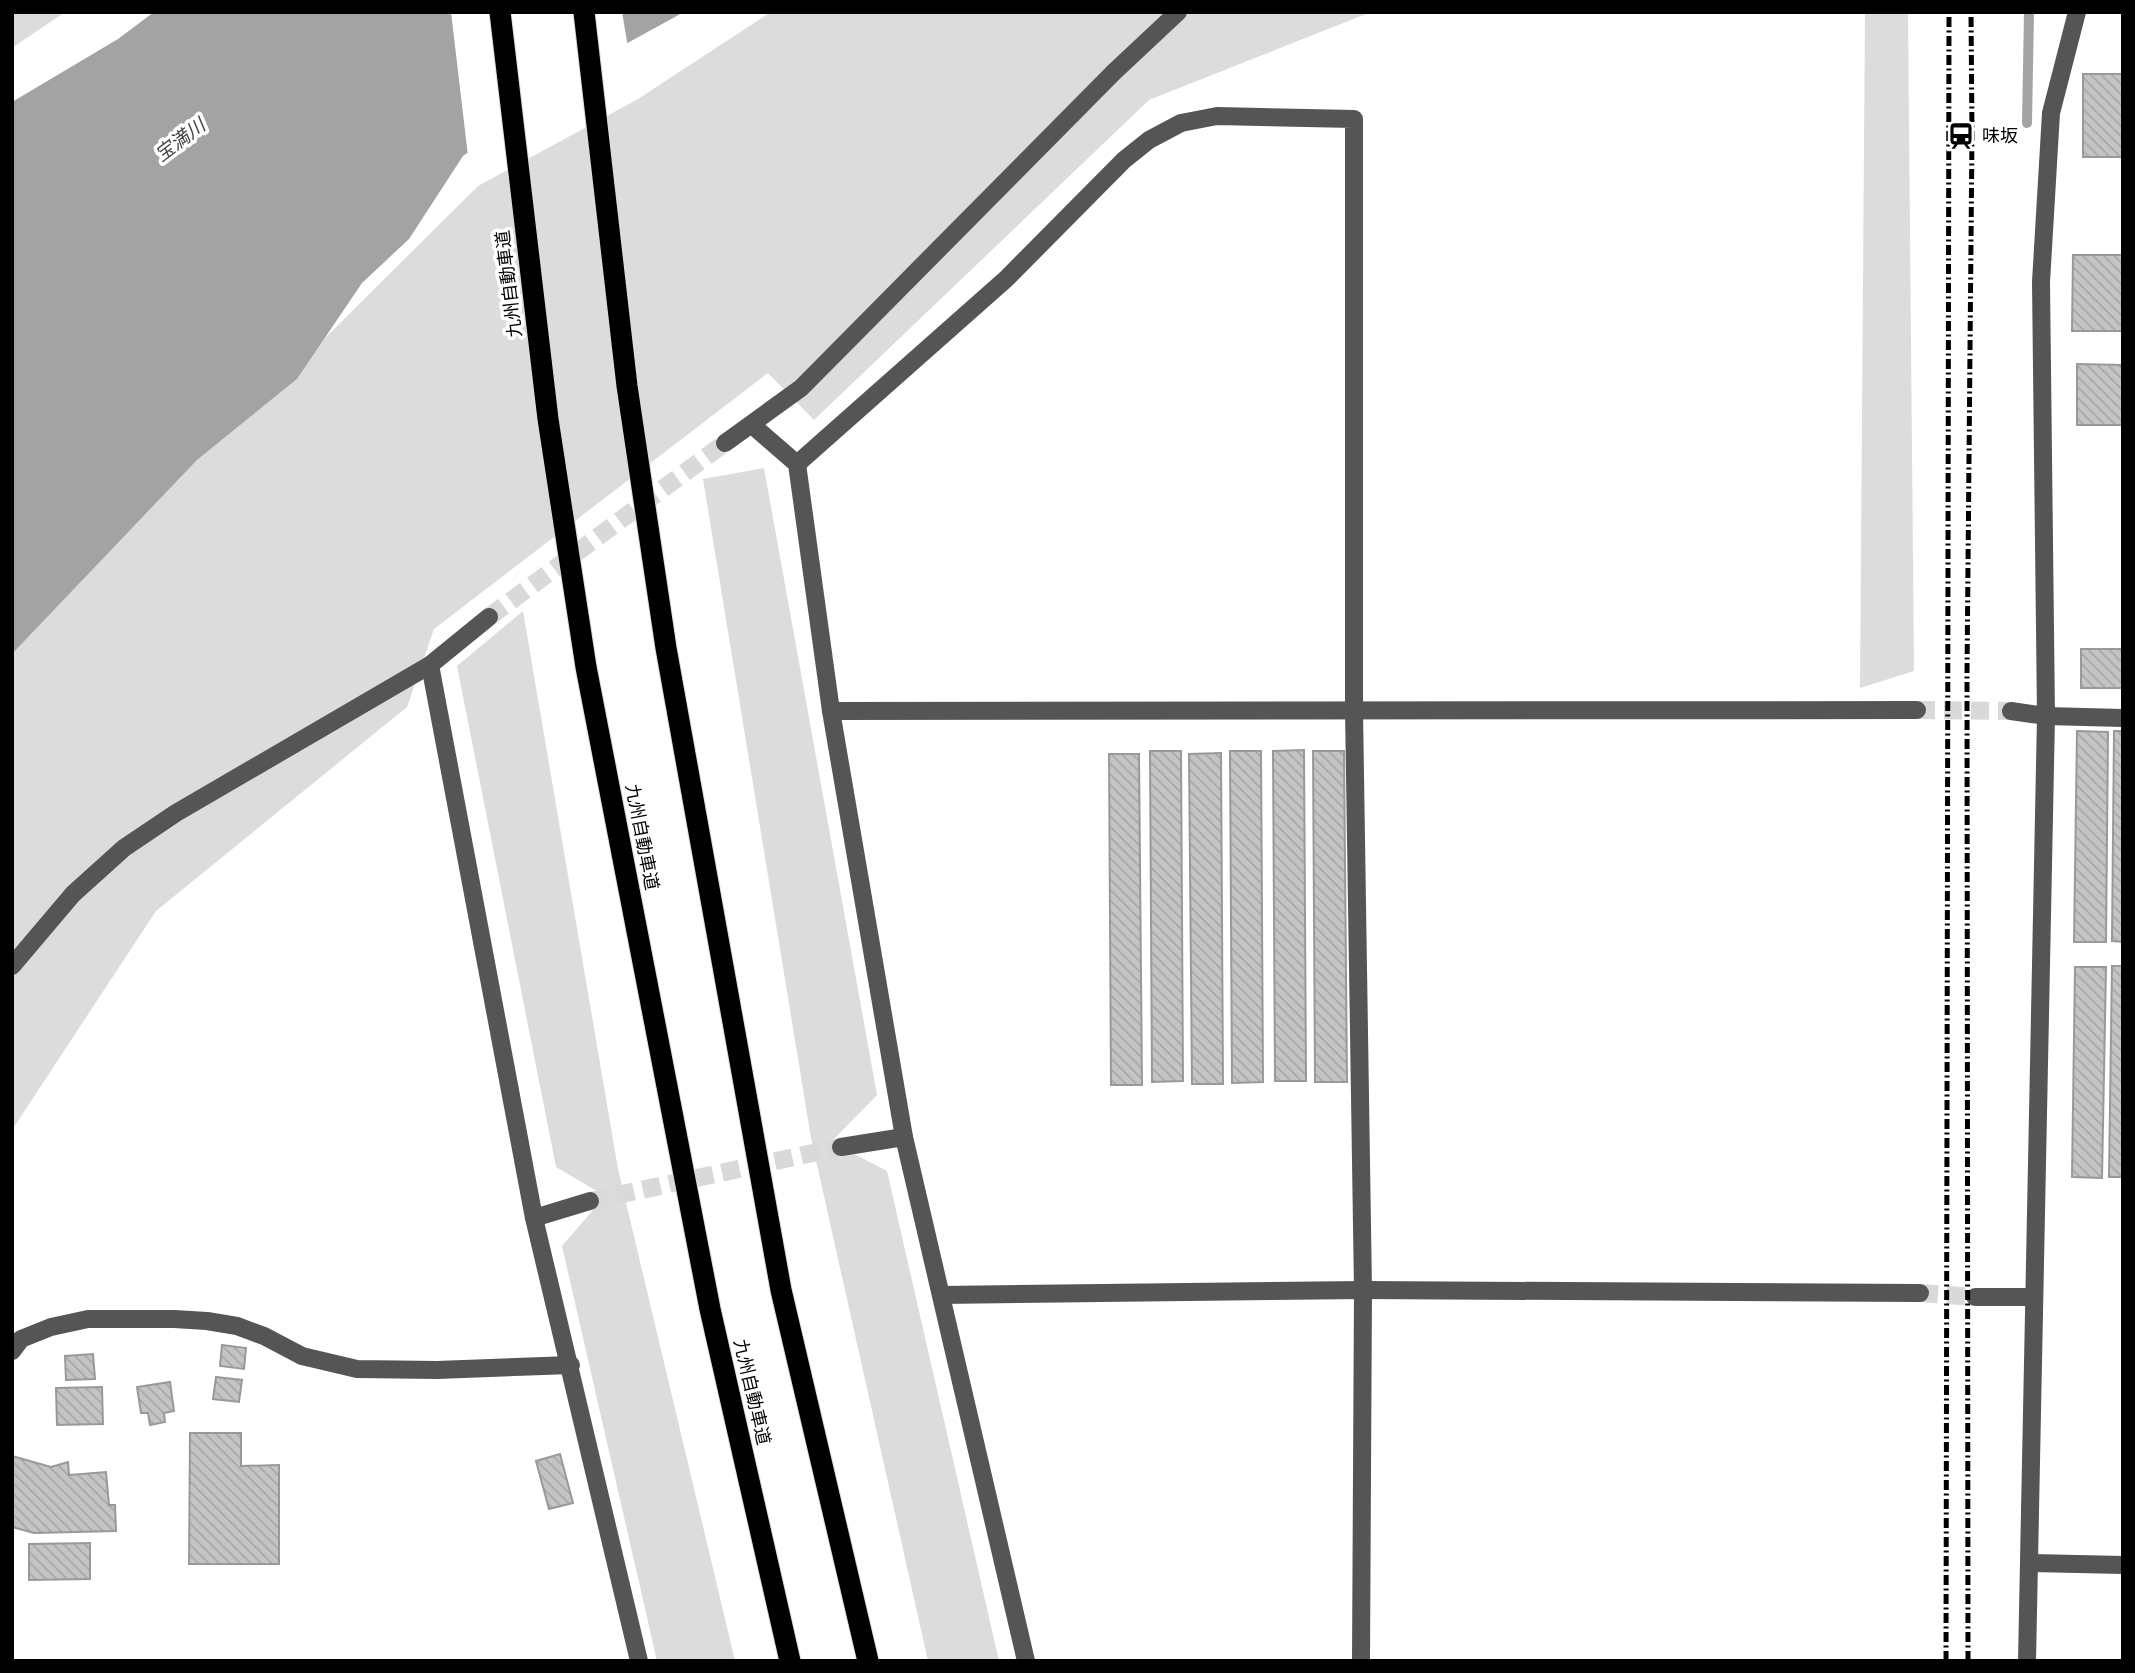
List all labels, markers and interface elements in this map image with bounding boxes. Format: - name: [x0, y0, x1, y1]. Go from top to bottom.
- water label: 宝満川: [150, 112, 211, 166]
- station icon: 味坂: [1946, 121, 1976, 151]
- place label: 味坂: [1982, 125, 2018, 147]
- street label: 九州自動車道: [492, 229, 526, 339]
- street label: 九州自動車道: [621, 782, 663, 892]
- street label: 九州自動車道: [729, 1337, 775, 1447]

